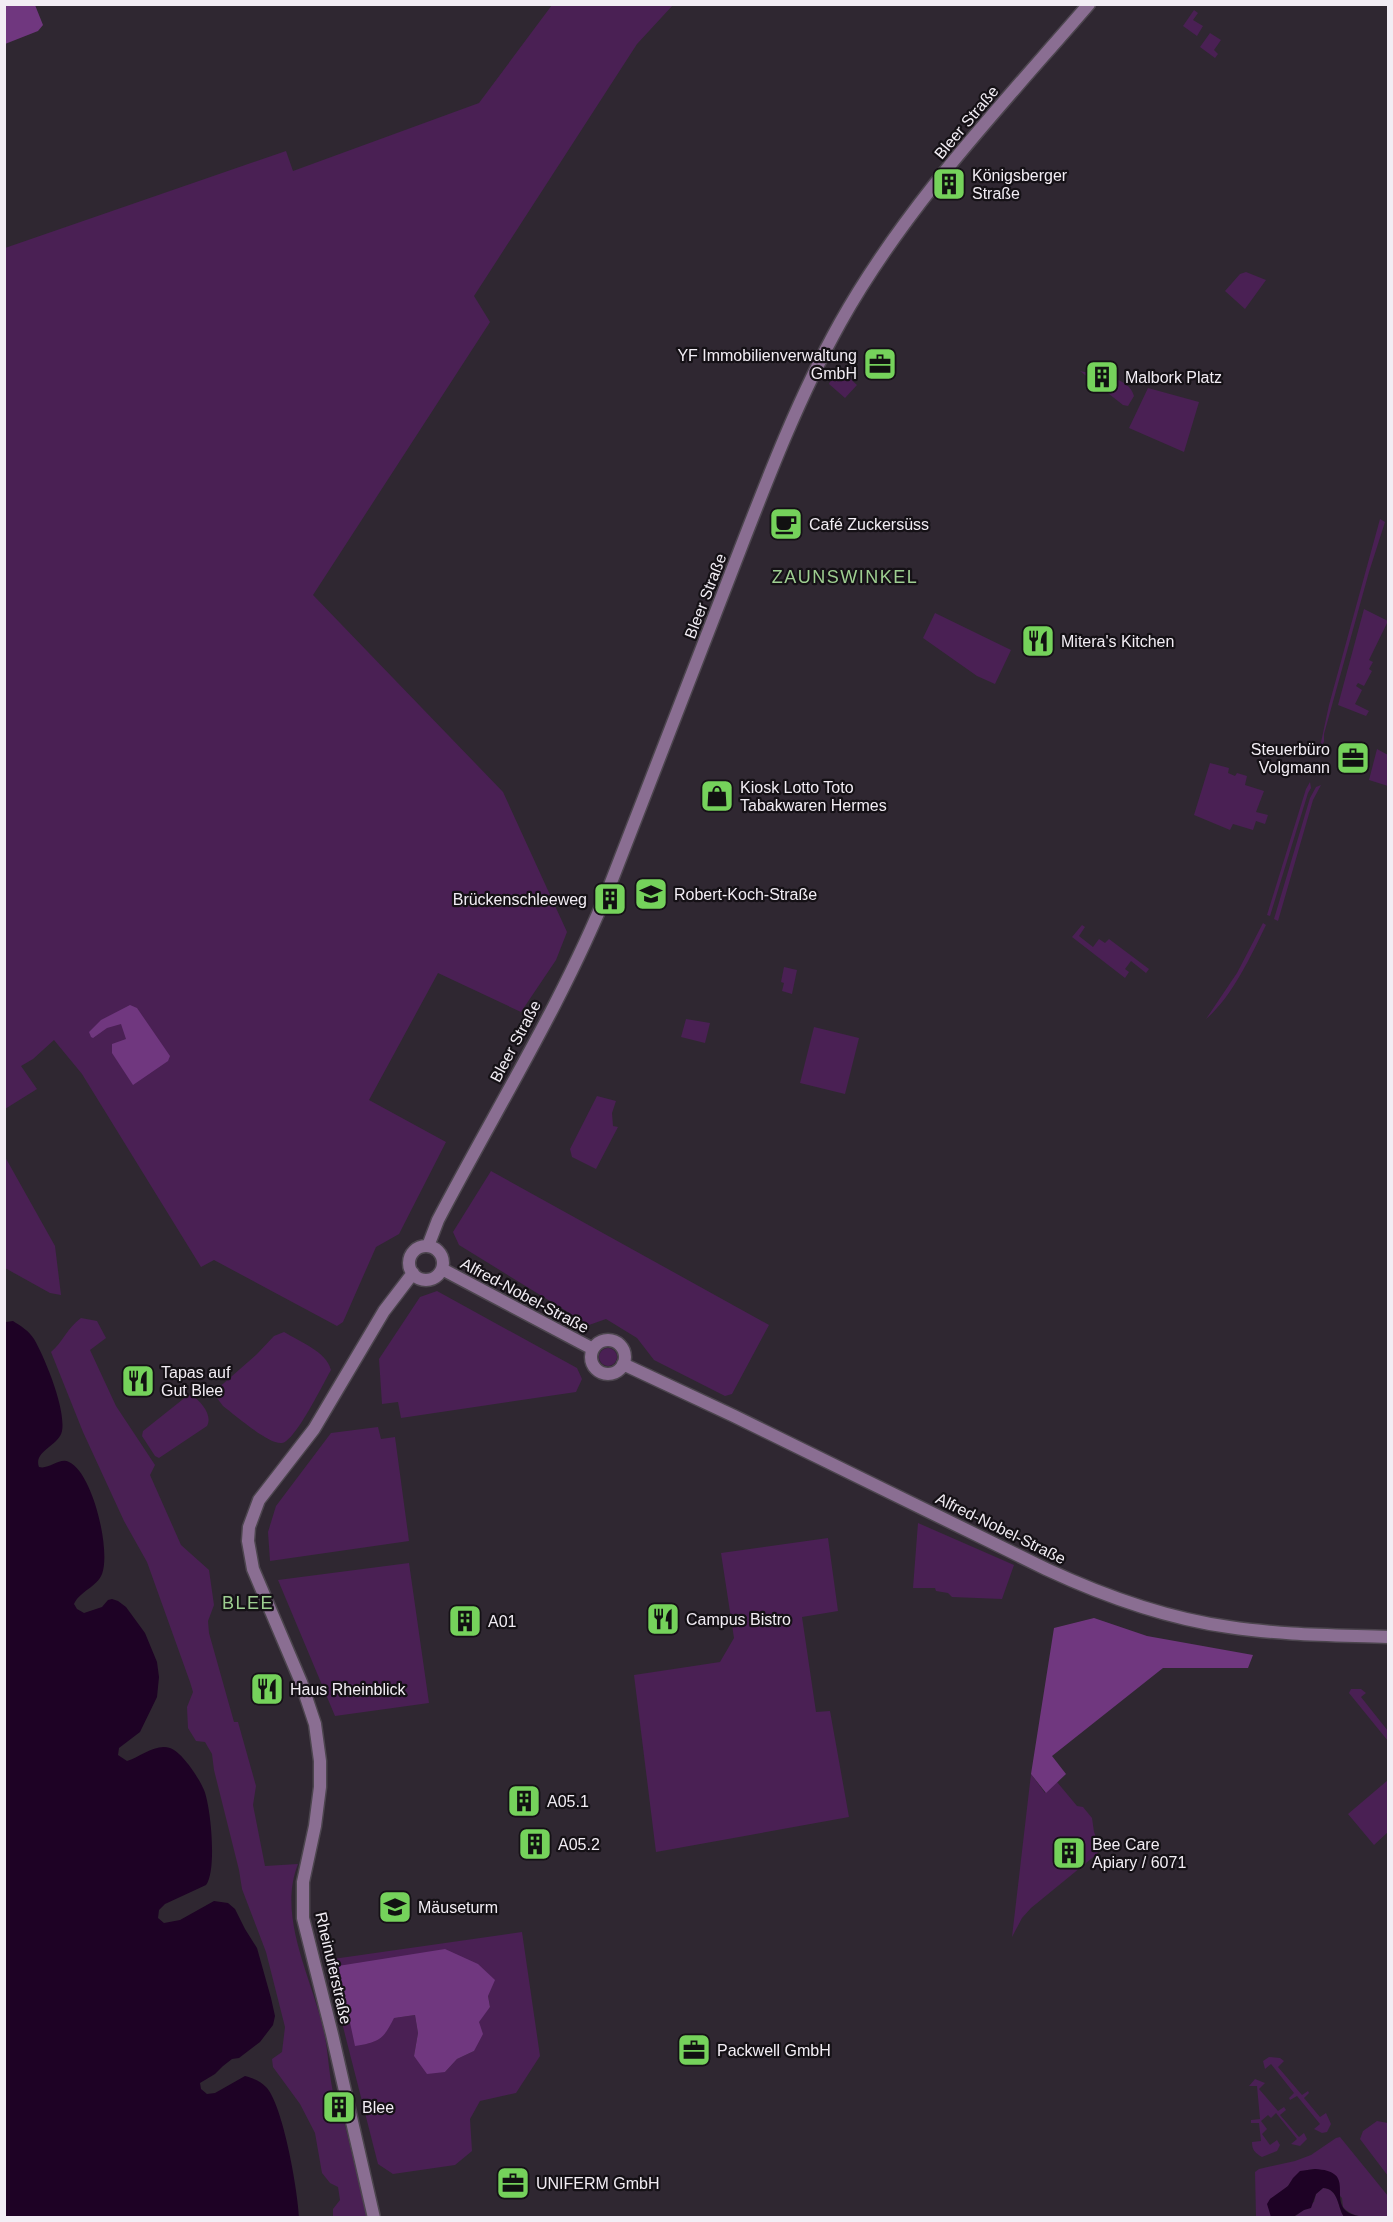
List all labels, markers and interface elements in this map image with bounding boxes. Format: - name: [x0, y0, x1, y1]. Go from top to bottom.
- street label: Bleer Straße: [931, 82, 1002, 162]
- building icon: Königsberger Straße: [931, 166, 967, 202]
- place label: Königsberger Straße: [972, 167, 1068, 202]
- office icon: YF Immobilienverwaltung GmbH: [862, 346, 898, 382]
- place label: YF Immobilienverwaltung GmbH: [677, 347, 857, 382]
- building icon: Malbork Platz: [1084, 359, 1120, 395]
- place label: Malbork Platz: [1125, 369, 1222, 386]
- cafe icon: Café Zuckersüss: [768, 506, 804, 542]
- place label: Café Zuckersüss: [809, 516, 929, 533]
- street label: Bleer Straße: [681, 551, 730, 641]
- district label: ZAUNSWINKEL: [772, 567, 918, 587]
- restaurant icon: Mitera's Kitchen: [1020, 623, 1056, 659]
- place label: Mitera's Kitchen: [1061, 633, 1174, 650]
- office icon: Steuerbüro Volgmann: [1335, 740, 1371, 776]
- place label: Steuerbüro Volgmann: [1251, 741, 1330, 776]
- shop icon: Kiosk Lotto Toto Tabakwaren Hermes: [699, 778, 735, 814]
- place label: Kiosk Lotto Toto Tabakwaren Hermes: [740, 779, 887, 814]
- school or university icon: Robert-Koch-Straße: [633, 876, 669, 912]
- building icon: Brückenschleeweg: [592, 881, 628, 917]
- place label: Robert-Koch-Straße: [674, 886, 817, 903]
- place label: Brückenschleeweg: [453, 891, 587, 908]
- street label: Bleer Straße: [487, 998, 544, 1085]
- street label: Alfred-Nobel-Straße: [458, 1255, 592, 1336]
- restaurant icon: Tapas auf Gut Blee: [120, 1363, 156, 1399]
- place label: Tapas auf Gut Blee: [161, 1364, 231, 1399]
- street label: Alfred-Nobel-Straße: [933, 1490, 1069, 1567]
- district label: BLEE: [222, 1593, 274, 1613]
- restaurant icon: Campus Bistro: [645, 1601, 681, 1637]
- building icon: A01: [447, 1603, 483, 1639]
- place label: Campus Bistro: [686, 1611, 791, 1628]
- place label: A01: [488, 1613, 517, 1630]
- restaurant icon: Haus Rheinblick: [249, 1671, 285, 1707]
- place label: Haus Rheinblick: [290, 1681, 407, 1698]
- building icon: A05.1: [506, 1783, 542, 1819]
- place label: A05.1: [547, 1793, 589, 1810]
- building icon: A05.2: [517, 1826, 553, 1862]
- building icon: Bee Care Apiary / 6071: [1051, 1835, 1087, 1871]
- place label: A05.2: [558, 1836, 600, 1853]
- place label: Bee Care Apiary / 6071: [1092, 1836, 1186, 1871]
- school or university icon: Mäuseturm: [377, 1889, 413, 1925]
- place label: Mäuseturm: [418, 1899, 498, 1916]
- street label: Rheinuferstraße: [312, 1910, 355, 2026]
- office icon: Packwell GmbH: [676, 2032, 712, 2068]
- place label: Packwell GmbH: [717, 2042, 831, 2059]
- building icon: Blee: [321, 2089, 357, 2125]
- place label: Blee: [362, 2099, 394, 2116]
- office icon: UNIFERM GmbH: [495, 2165, 531, 2201]
- place label: UNIFERM GmbH: [536, 2175, 660, 2192]

